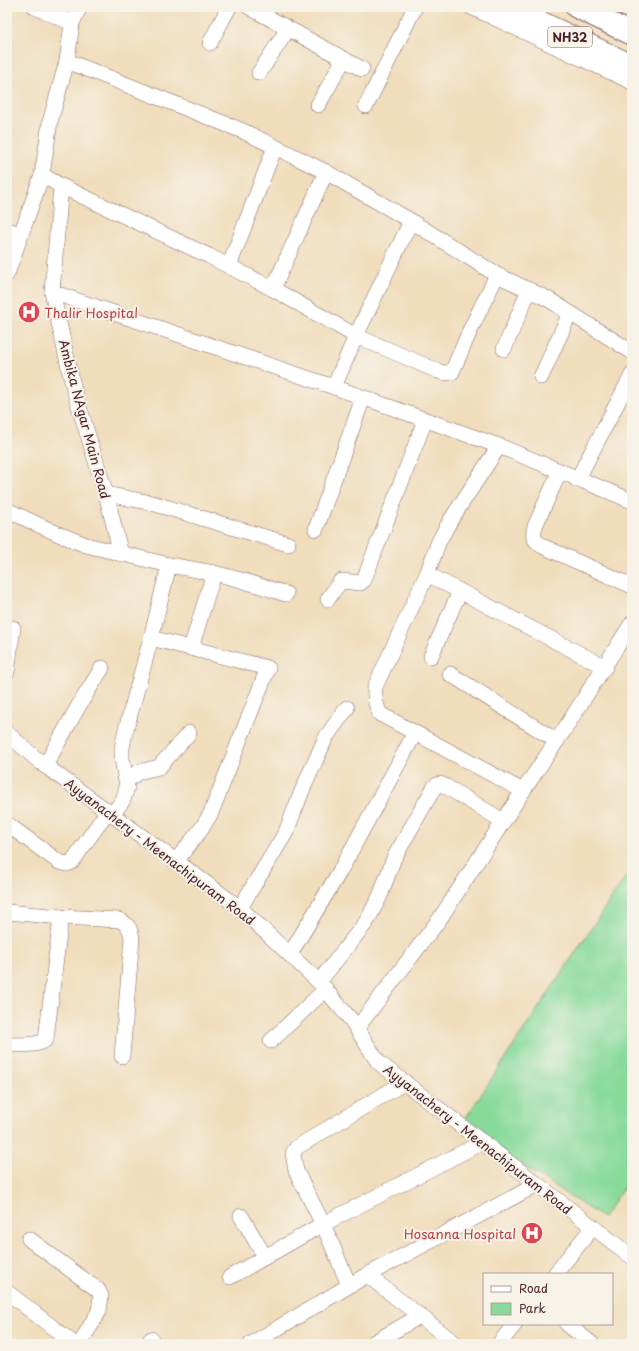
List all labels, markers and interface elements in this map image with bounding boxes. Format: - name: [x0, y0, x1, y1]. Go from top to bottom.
- road number: NH32: [548, 27, 592, 47]
- hospital icon: Thalir Hospital: [16, 299, 42, 325]
- place label: Thalir Hospital: [44, 303, 138, 322]
- street label: Ambika NAgar Main Road: [55, 337, 115, 501]
- street label: Ayyanachery - Meenachipuram Road: [61, 773, 259, 929]
- street label: Ayyanachery - Meenachipuram Road: [380, 1059, 576, 1219]
- hospital icon: Hosanna Hospital: [519, 1220, 545, 1246]
- place label: Hosanna Hospital: [404, 1224, 516, 1243]
- legend: [483, 1273, 613, 1325]
- text: Road: [519, 1279, 548, 1297]
- text: Park: [519, 1299, 546, 1317]

